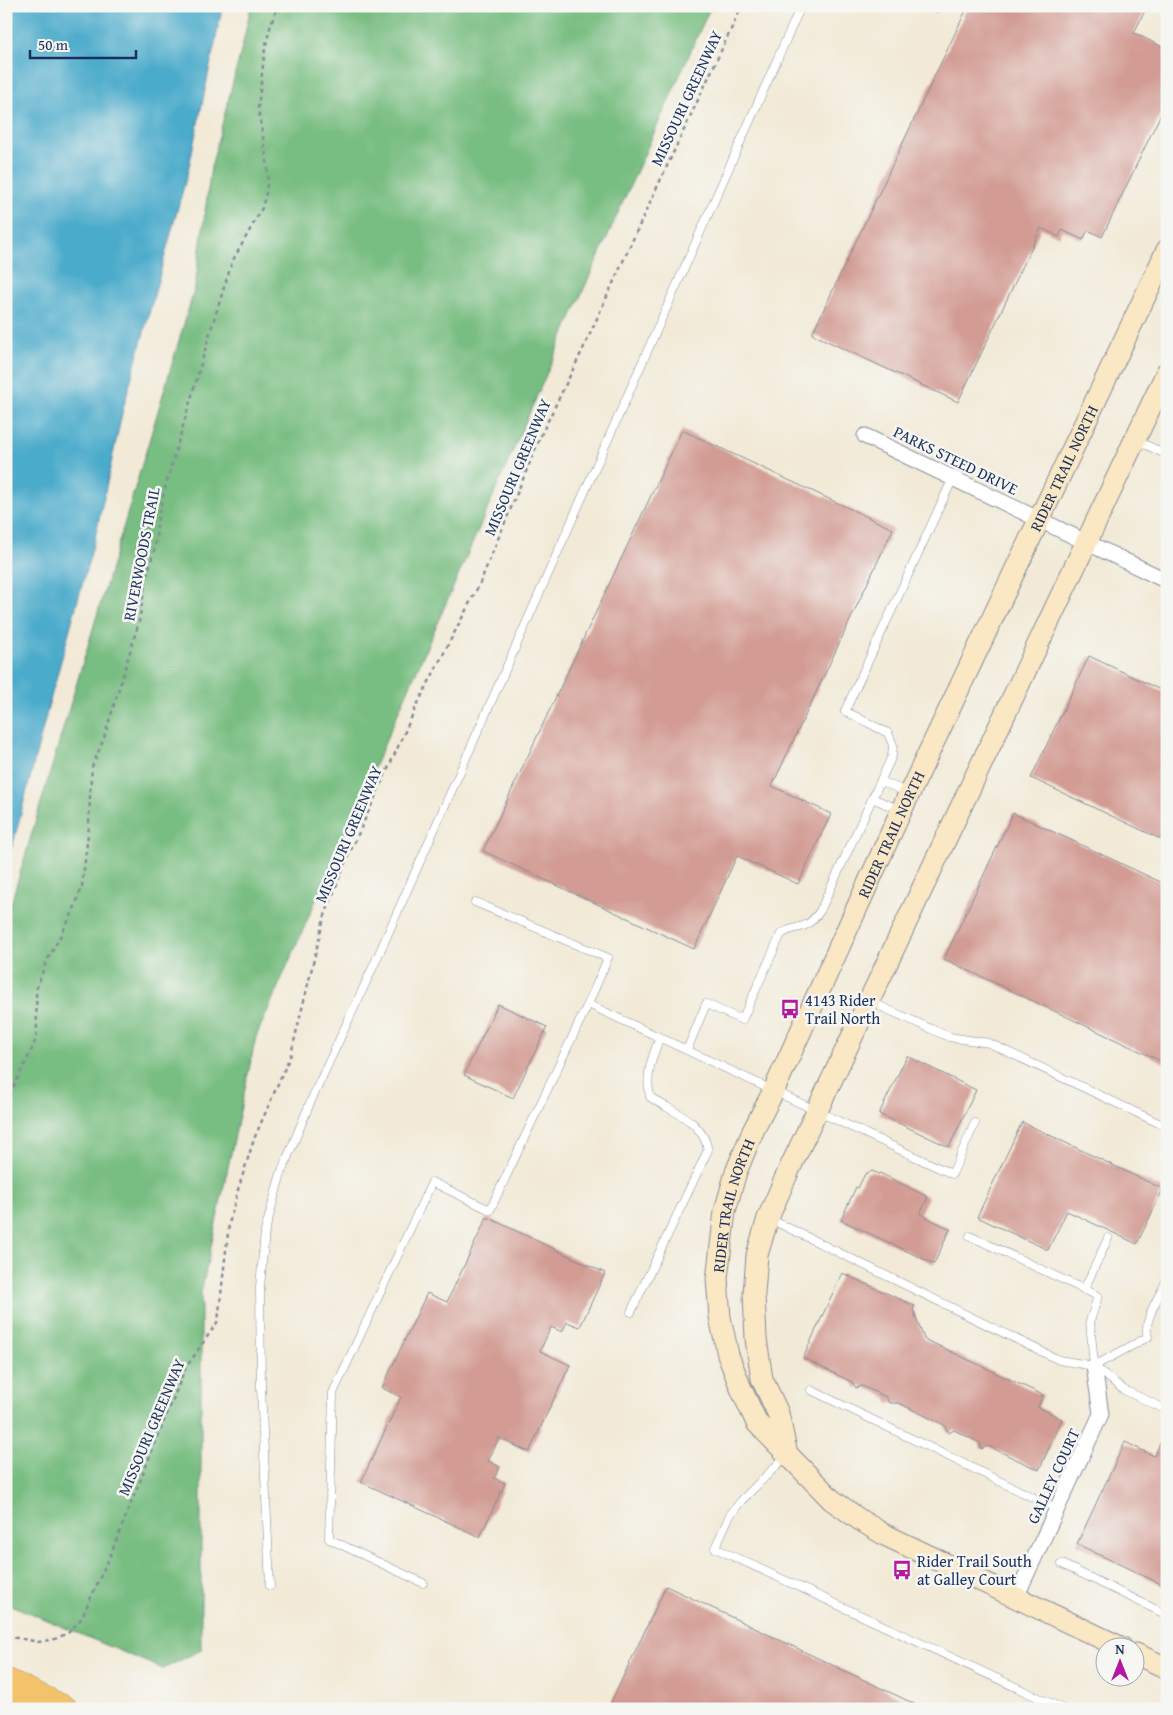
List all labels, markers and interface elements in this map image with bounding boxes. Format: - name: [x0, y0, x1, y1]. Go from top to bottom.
- street label: MISSOURI GREENWAY: [644, 26, 728, 170]
- scale bar: [30, 28, 136, 60]
- text: 50 m: [38, 34, 69, 55]
- street label: MISSOURI GREENWAY: [477, 394, 557, 539]
- street label: RIDER TRAIL NORTH: [1023, 401, 1104, 535]
- street label: PARKS STEED DRIVE: [890, 419, 1022, 501]
- street label: RIVERWOODS TRAIL: [116, 485, 166, 623]
- street label: MISSOURI GREENWAY: [308, 761, 388, 906]
- street label: RIDER TRAIL NORTH: [851, 766, 931, 902]
- place label: 4143 Rider Trail North: [805, 988, 880, 1030]
- bus stop icon: 4143 Rider Trail North: [779, 998, 801, 1020]
- street label: RIDER TRAIL NORTH: [706, 1135, 761, 1274]
- street label: MISSOURI GREENWAY: [111, 1354, 191, 1499]
- street label: GALLEY COURT: [1020, 1424, 1086, 1528]
- place label: Rider Trail South at Galley Court: [917, 1549, 1032, 1591]
- bus stop icon: Rider Trail South at Galley Court: [891, 1559, 913, 1581]
- north arrow: [1096, 1638, 1146, 1688]
- text: N: [1115, 1639, 1125, 1659]

